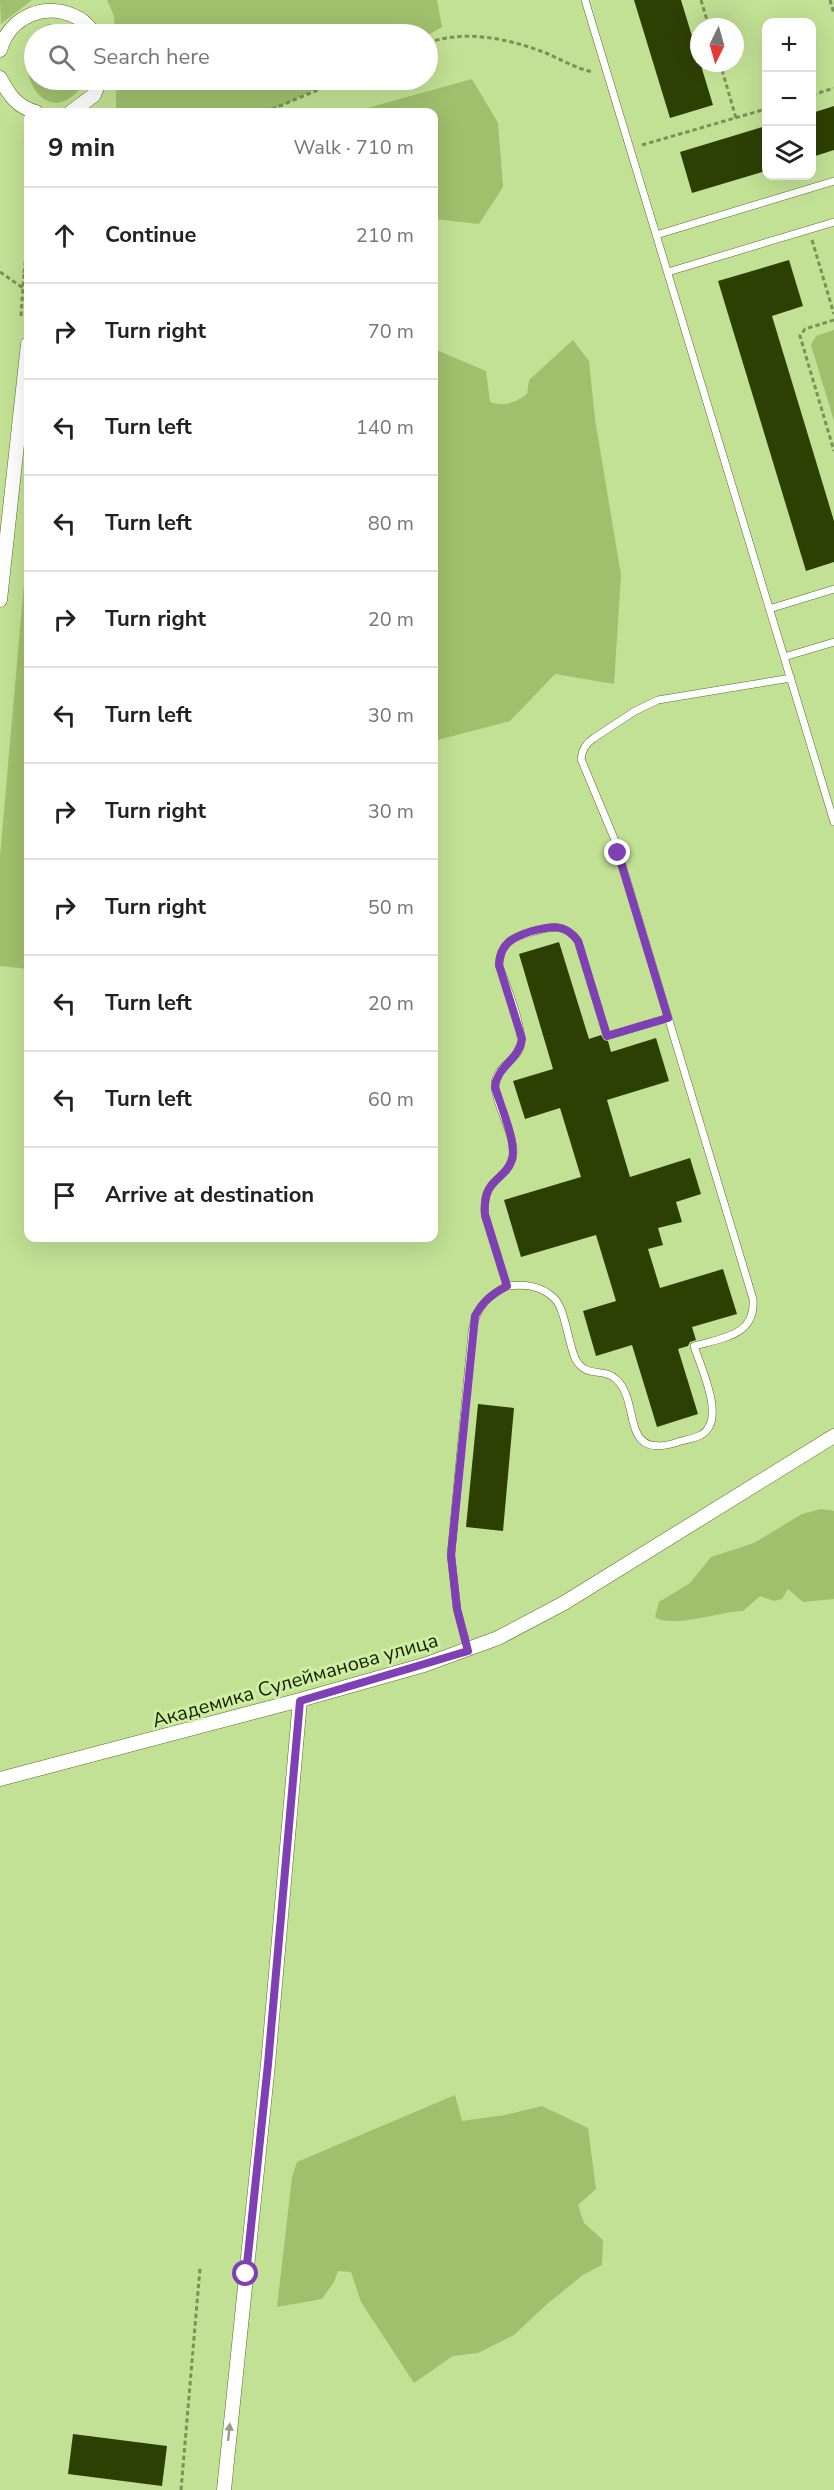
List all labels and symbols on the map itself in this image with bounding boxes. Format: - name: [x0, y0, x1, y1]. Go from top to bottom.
- north arrow: [690, 18, 744, 72]
- route end: [604, 839, 630, 865]
- street label: Академика Сулейманова улица: [149, 1627, 441, 1734]
- route start: [232, 2260, 258, 2286]
- one-way arrow: [224, 2422, 234, 2441]

